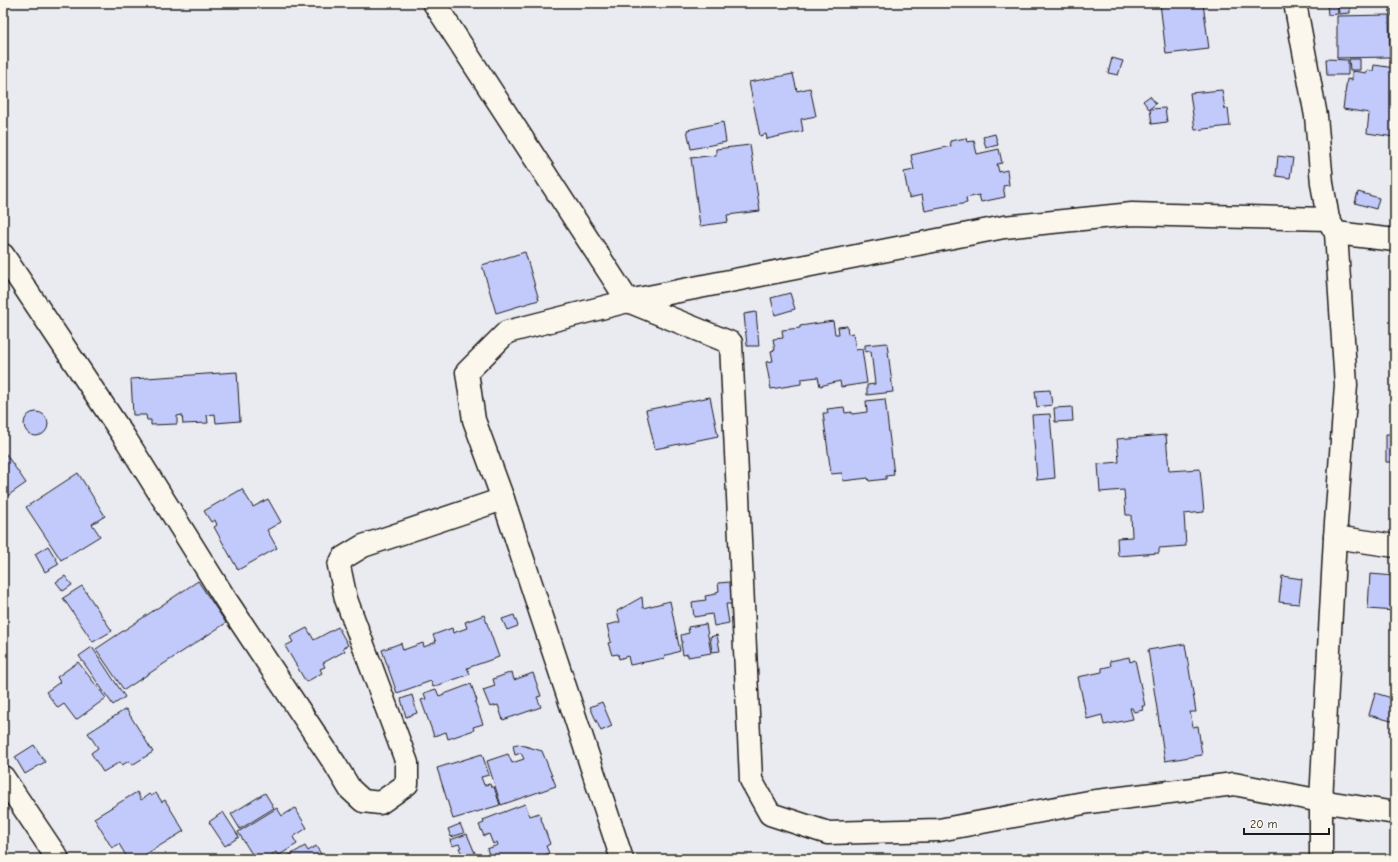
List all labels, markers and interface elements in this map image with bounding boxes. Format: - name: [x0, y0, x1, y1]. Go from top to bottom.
- scale bar: [1244, 810, 1329, 836]
- text: 20 m: [1250, 817, 1278, 831]

